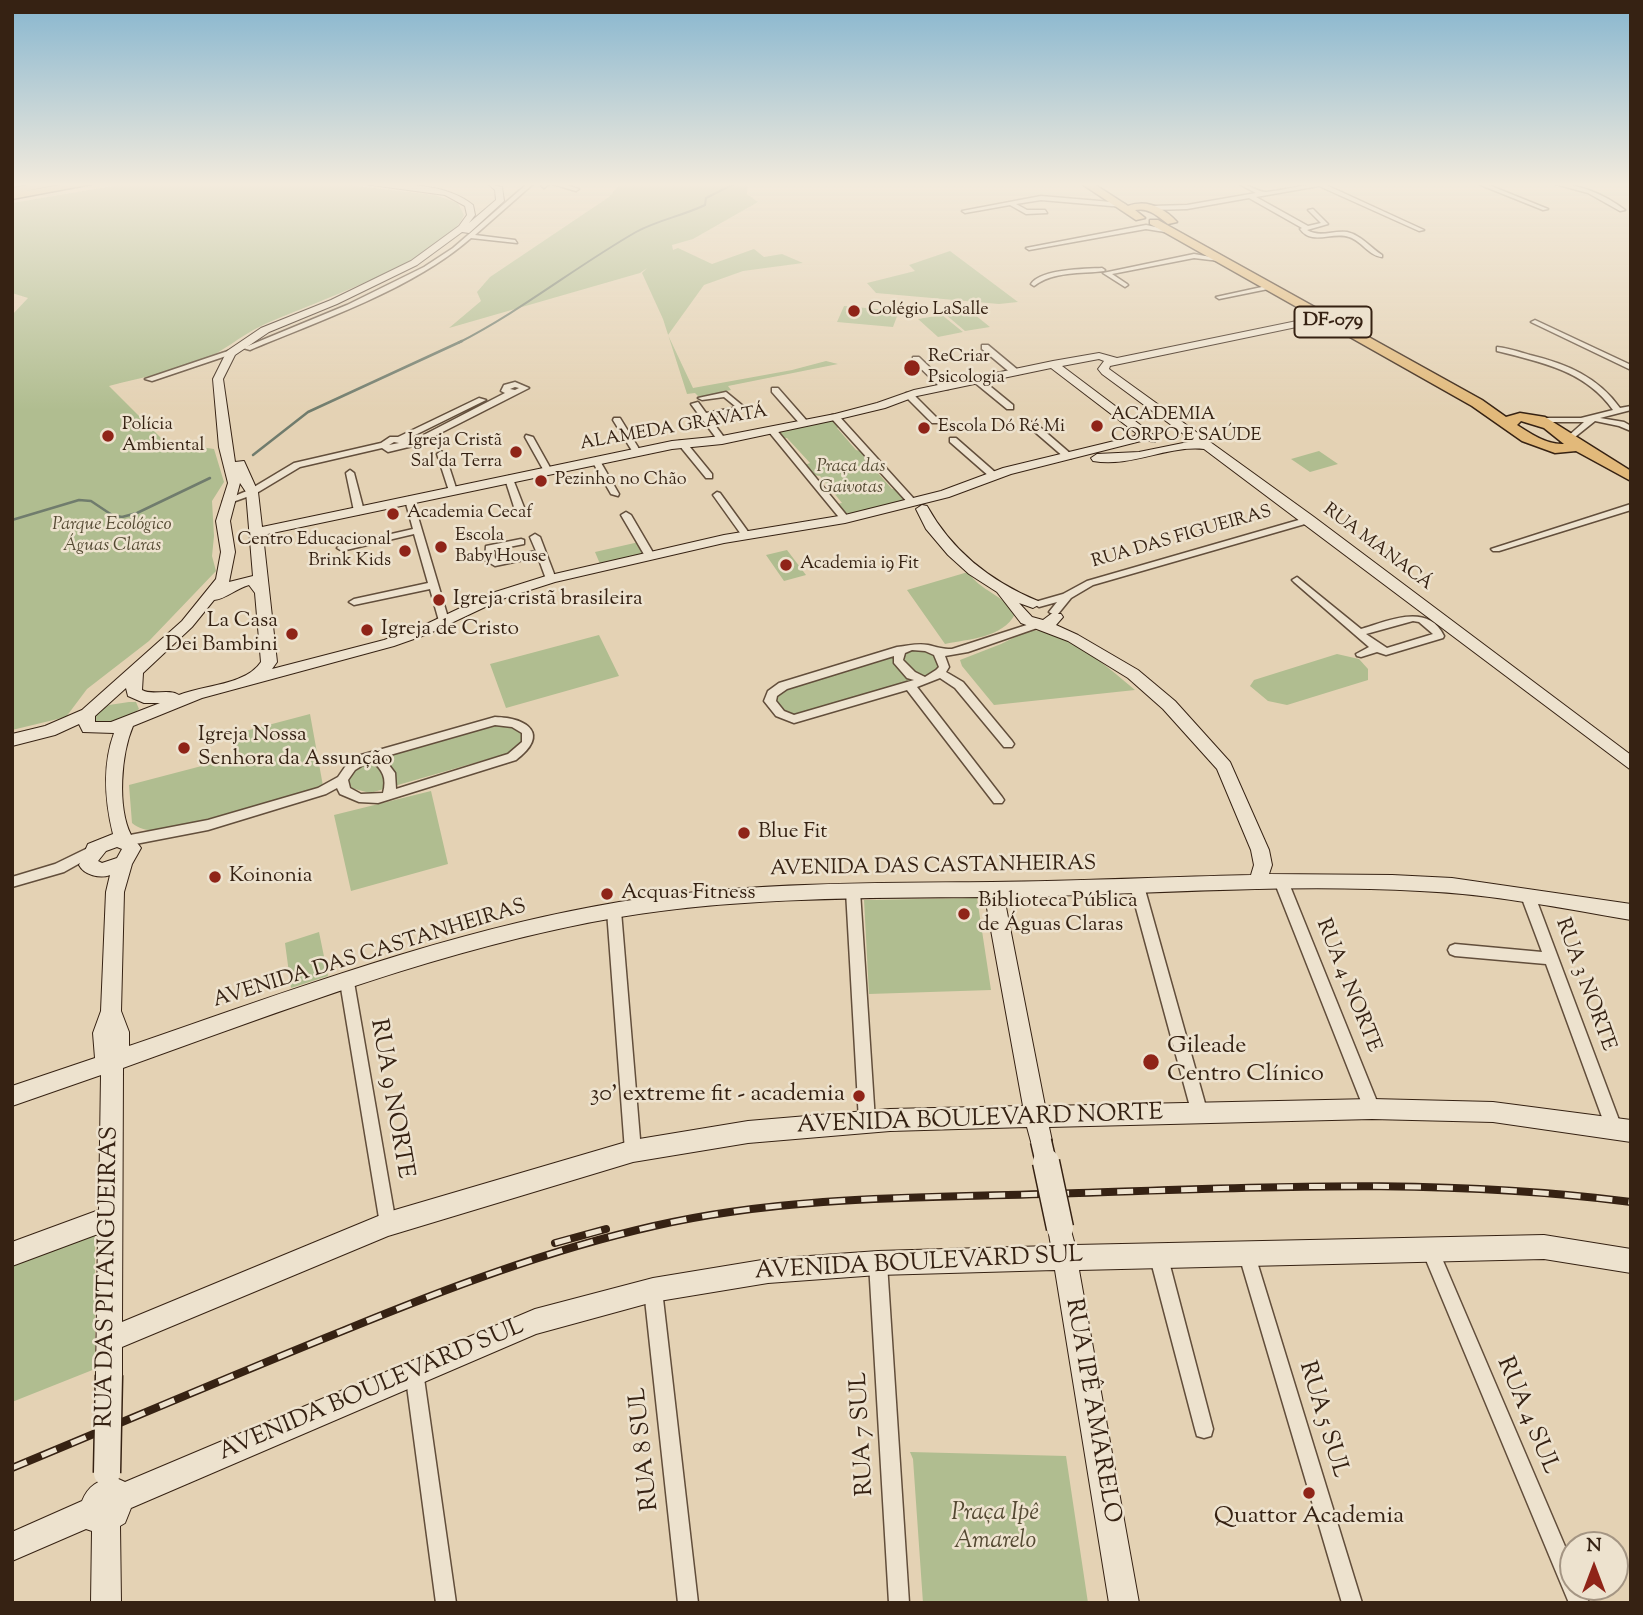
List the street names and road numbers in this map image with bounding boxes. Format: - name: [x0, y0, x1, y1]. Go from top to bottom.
- road number: DF-079: [1294, 306, 1372, 338]
- street label: ALAMEDA GRAVATÁ: [579, 402, 769, 456]
- street label: RUA MANACÁ: [1318, 500, 1436, 596]
- street label: RUA DAS FIGUEIRAS: [1089, 502, 1275, 574]
- street label: AVENIDA DAS CASTANHEIRAS: [770, 853, 1096, 883]
- street label: AVENIDA DAS CASTANHEIRAS: [210, 895, 530, 1015]
- street label: RUA 3 NORTE: [1548, 915, 1620, 1055]
- street label: RUA 4 NORTE: [1309, 916, 1385, 1056]
- street label: RUA 9 NORTE: [362, 1017, 418, 1181]
- street label: AVENIDA BOULEVARD NORTE: [796, 1100, 1164, 1142]
- street label: RUA DAS PITANGUEIRAS: [92, 1126, 126, 1428]
- street label: AVENIDA BOULEVARD SUL: [754, 1242, 1084, 1288]
- street label: RUA IPÊ AMARELO: [1057, 1297, 1125, 1525]
- street label: AVENIDA BOULEVARD SUL: [215, 1314, 529, 1468]
- street label: RUA 4 SUL: [1488, 1353, 1564, 1479]
- street label: RUA 5 SUL: [1291, 1358, 1353, 1482]
- street label: RUA 7 SUL: [846, 1371, 882, 1497]
- street label: RUA 8 SUL: [625, 1386, 667, 1512]

